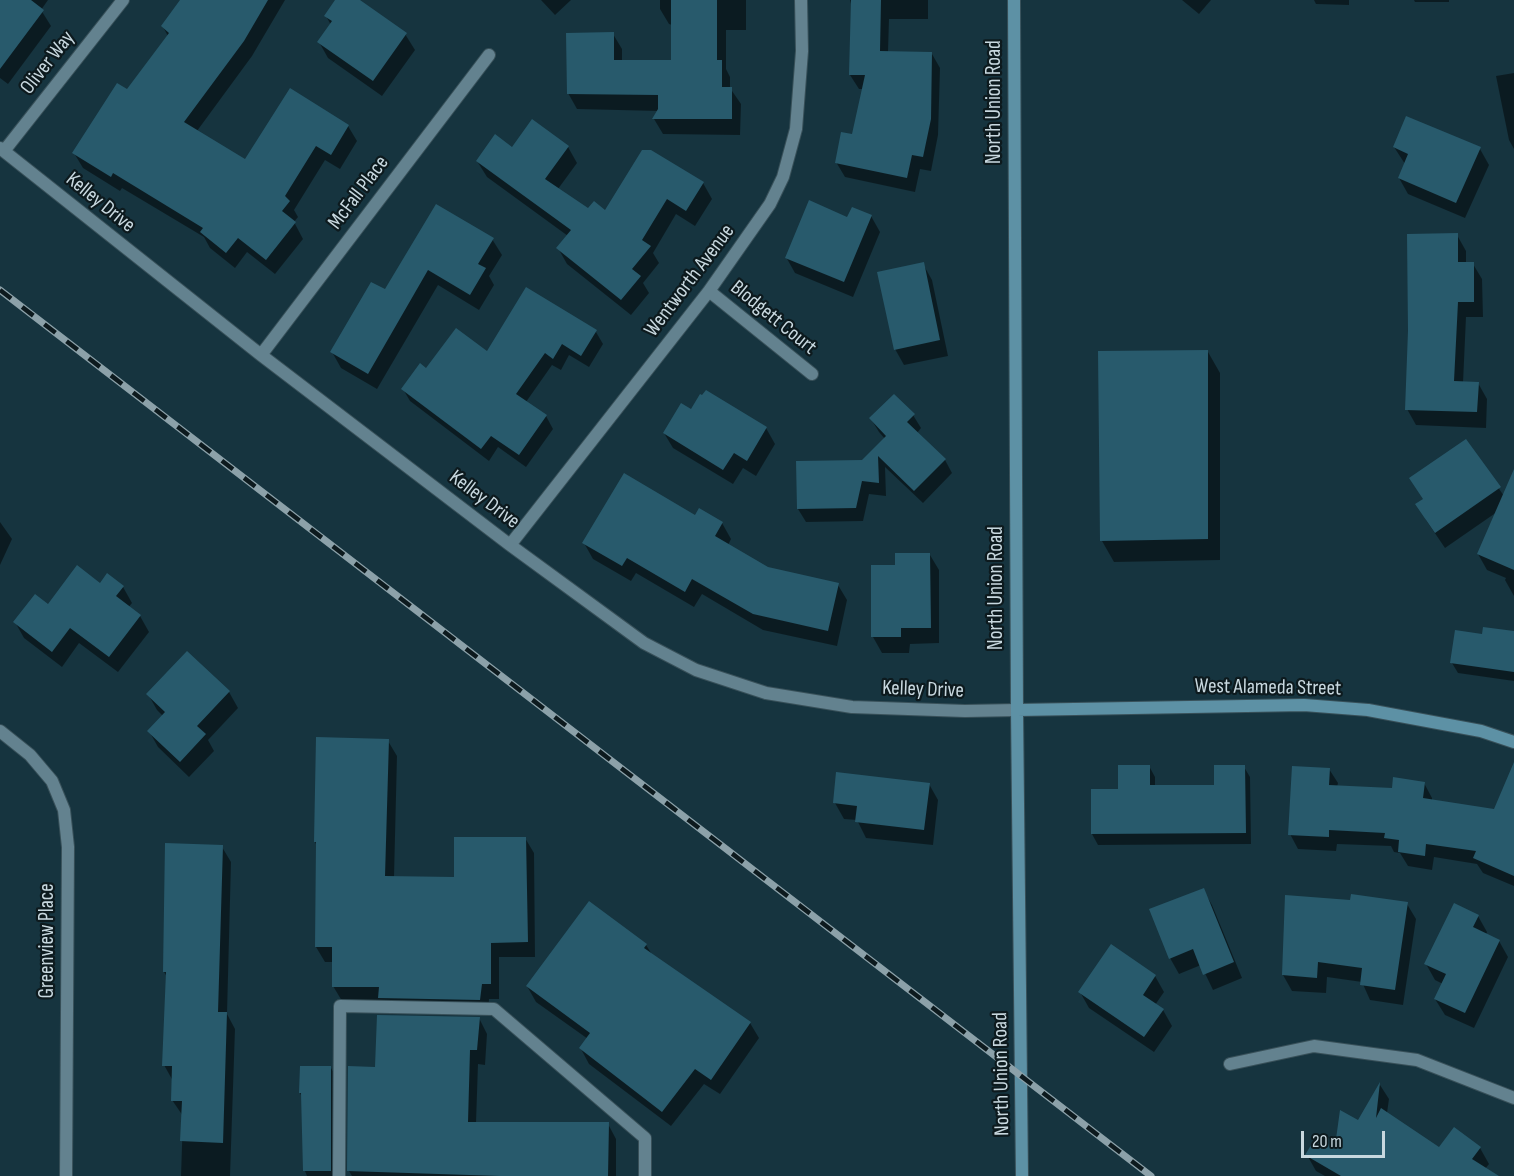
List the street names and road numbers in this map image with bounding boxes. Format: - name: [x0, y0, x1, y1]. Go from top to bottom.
- street label: Oliver Way: [15, 26, 81, 100]
- street label: North Union Road: [982, 40, 1008, 164]
- street label: McFall Place: [323, 151, 395, 235]
- street label: Kelley Drive: [60, 167, 140, 239]
- street label: Wentworth Avenue: [640, 220, 740, 342]
- street label: Blodgett Court: [725, 276, 821, 360]
- street label: Kelley Drive: [444, 465, 524, 535]
- street label: North Union Road: [984, 526, 1010, 650]
- street label: West Alameda Street: [1194, 674, 1342, 702]
- street label: Kelley Drive: [882, 676, 964, 704]
- street label: Greenview Place: [35, 883, 61, 999]
- street label: North Union Road: [988, 1012, 1016, 1136]

